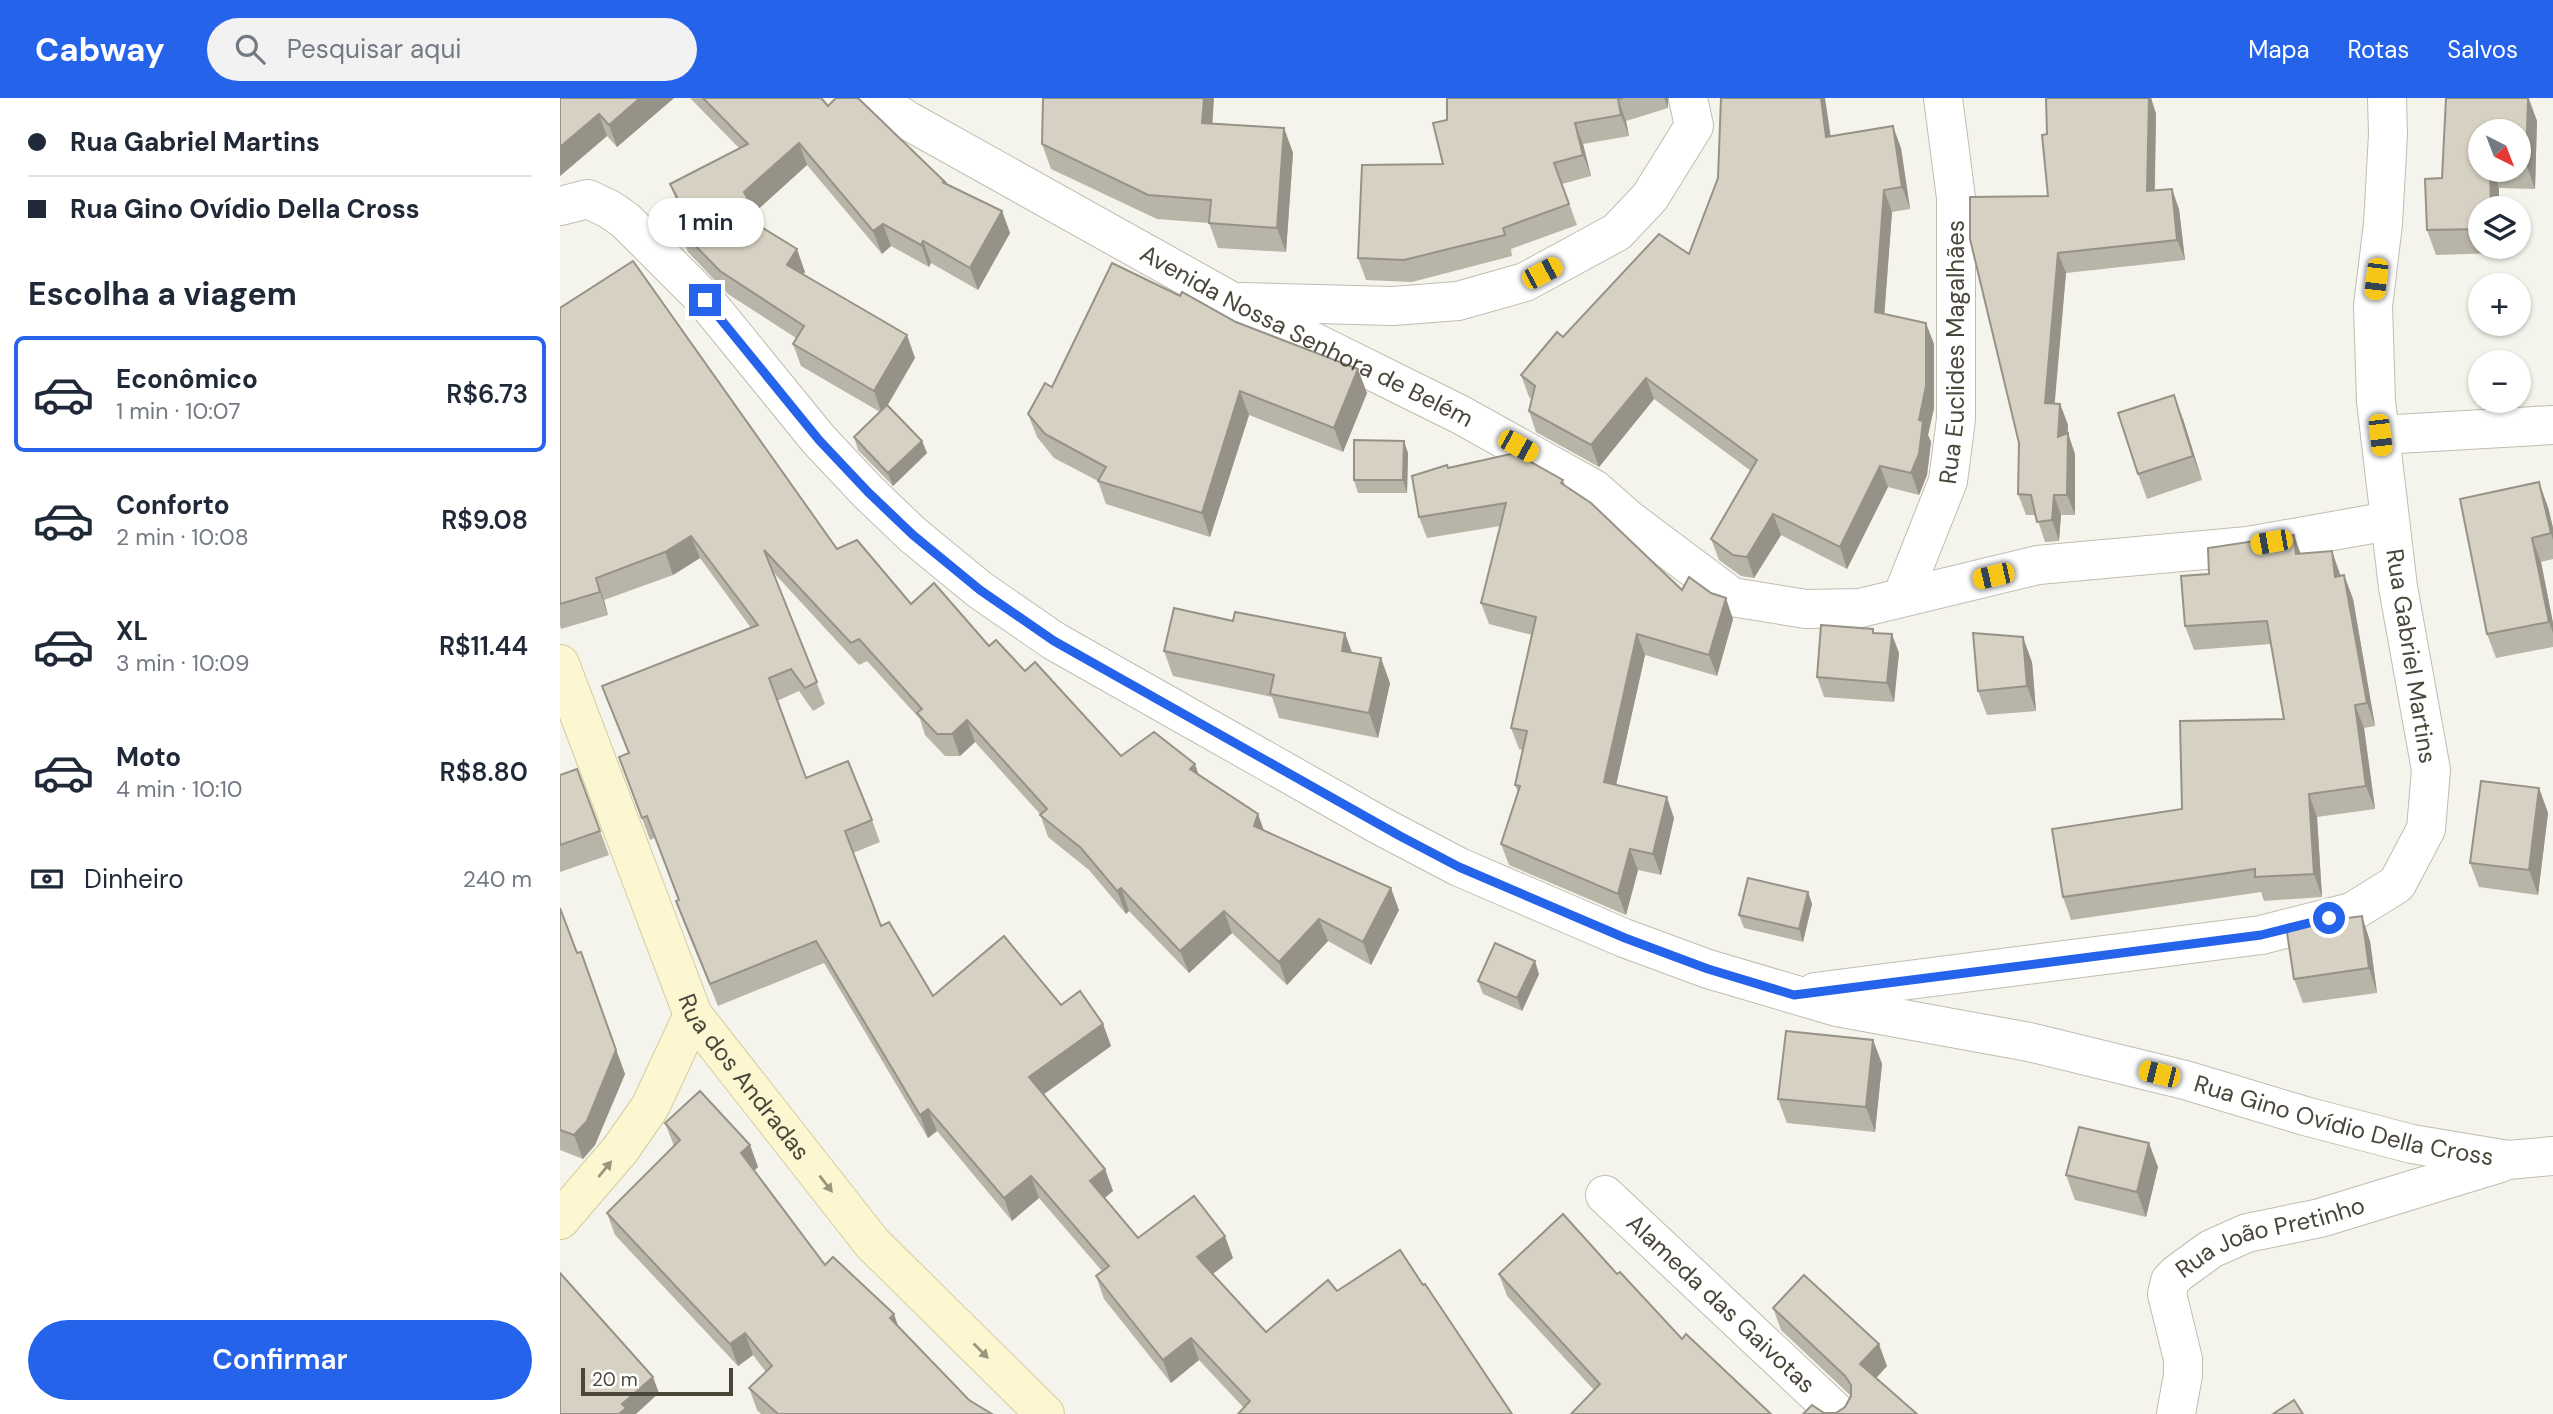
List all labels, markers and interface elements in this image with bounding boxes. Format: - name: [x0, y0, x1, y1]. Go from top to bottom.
- search box: [207, 18, 697, 81]
- text: Cabway: [35, 28, 165, 71]
- icon: search: [231, 30, 269, 68]
- text: Pesquisar aqui: [287, 32, 462, 66]
- text: Mapa: [2248, 34, 2310, 65]
- text: Rotas: [2348, 34, 2409, 65]
- text: Salvos: [2447, 34, 2518, 65]
- north arrow: [2468, 119, 2530, 182]
- map controls: [2468, 119, 2531, 413]
- text: Rua Gabriel Martins: [70, 125, 320, 159]
- text: Rua Gino Ovídio Della Cross: [70, 192, 420, 226]
- button: layers: [2468, 196, 2531, 259]
- callout: 1 min: [647, 198, 763, 248]
- text: 1 min: [679, 207, 733, 237]
- street label: Rua Euclides Magalhães: [1932, 220, 1971, 486]
- street label: Avenida Nossa Senhora de Belém: [1135, 237, 1479, 434]
- car: [1519, 254, 1566, 292]
- car: [2364, 257, 2389, 301]
- text: Escolha a viagem: [28, 273, 297, 315]
- button: +: [2468, 273, 2531, 336]
- route end: [689, 284, 721, 316]
- button: −: [2468, 350, 2531, 413]
- text: Econômico: [116, 362, 258, 396]
- icon: car: [32, 363, 95, 426]
- text: R$6.73: [446, 377, 528, 411]
- text: 1 min · 10:07: [116, 396, 241, 426]
- car: [2368, 413, 2393, 457]
- car: [1495, 427, 1542, 465]
- text: Conforto: [116, 488, 230, 522]
- icon: car: [32, 489, 95, 552]
- text: R$9.08: [441, 503, 528, 537]
- text: 2 min · 10:08: [116, 522, 249, 552]
- car: [2249, 528, 2294, 556]
- street label: Rua Gabriel Martins: [2379, 546, 2444, 765]
- car: [1971, 561, 2016, 591]
- text: XL: [116, 614, 148, 648]
- icon: car: [32, 615, 95, 678]
- text: R$11.44: [439, 629, 528, 663]
- text: 3 min · 10:09: [116, 648, 249, 678]
- text: Moto: [116, 740, 181, 774]
- icon: car: [32, 741, 95, 804]
- text: R$8.80: [440, 755, 528, 789]
- text: 4 min · 10:10: [116, 774, 243, 804]
- icon: cash: [28, 860, 66, 898]
- text: Dinheiro: [84, 862, 184, 896]
- text: 240 m: [463, 864, 532, 894]
- route start: [2313, 902, 2345, 934]
- street label: Rua dos Andradas: [671, 989, 817, 1166]
- car: [2137, 1059, 2182, 1089]
- street label: Rua Gino Ovídio Della Cross: [2190, 1068, 2496, 1172]
- one-way arrow: [597, 1161, 612, 1178]
- one-way arrow: [819, 1175, 834, 1193]
- street label: Rua João Pretinho: [2169, 1189, 2368, 1285]
- street label: Alameda das Gaivotas: [1620, 1207, 1822, 1400]
- button: Confirmar: [28, 1320, 532, 1400]
- one-way arrow: [972, 1342, 989, 1358]
- scale bar: [581, 1365, 733, 1397]
- text: 20 m: [592, 1367, 638, 1392]

